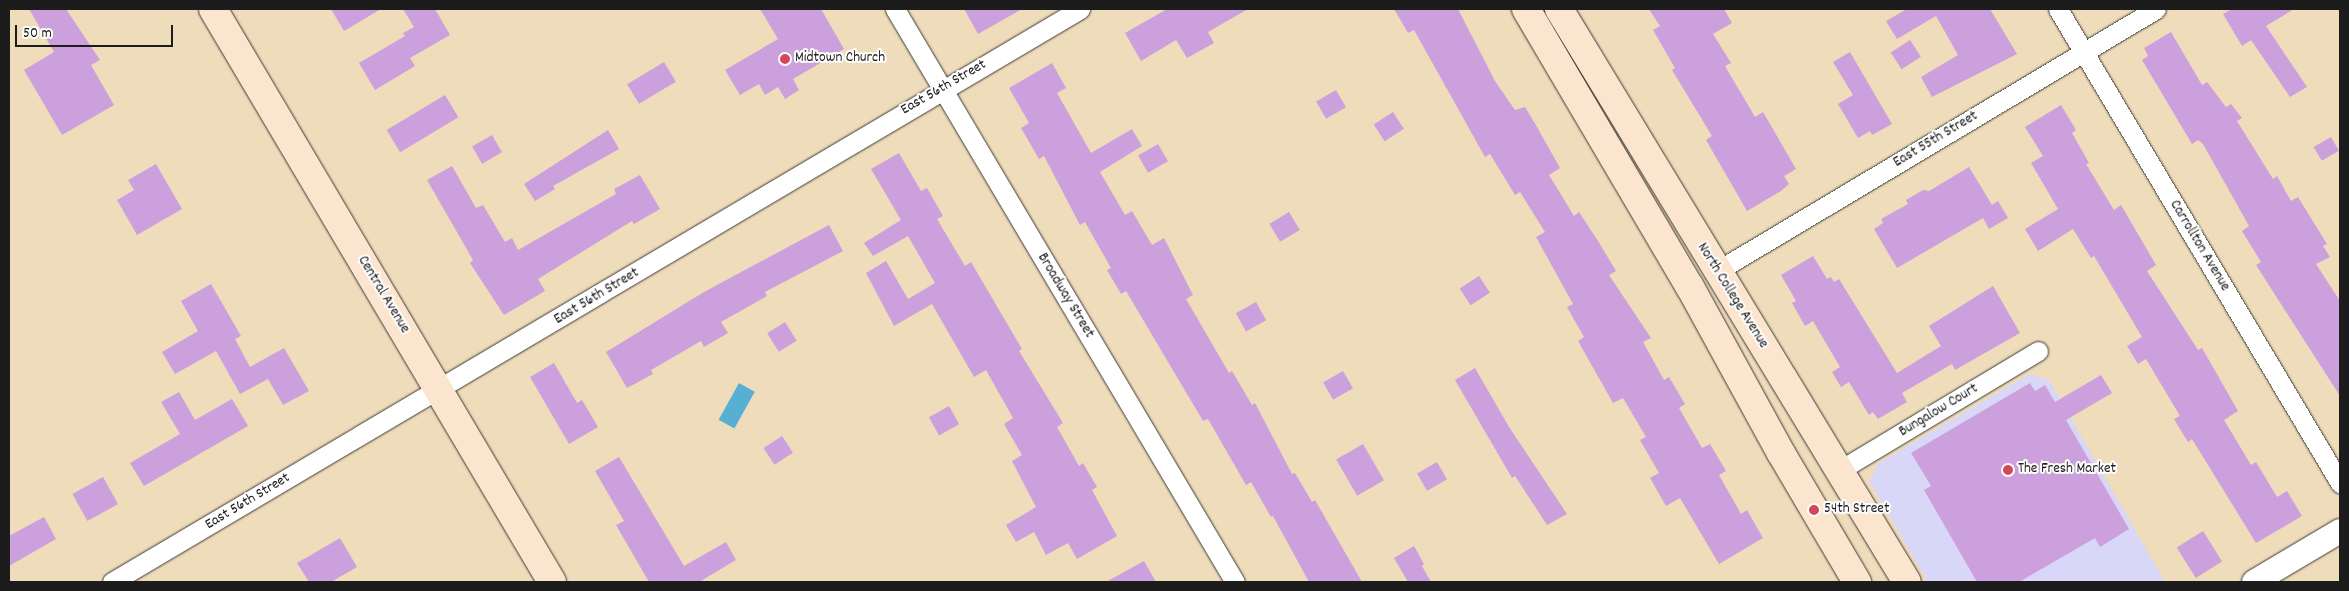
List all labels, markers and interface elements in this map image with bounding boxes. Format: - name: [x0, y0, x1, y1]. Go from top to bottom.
- scale bar: [18, 15, 175, 47]
- text: 50 m: [23, 23, 52, 45]
- place label: Midtown Church: [795, 50, 885, 68]
- marker: Midtown Church: [779, 53, 791, 65]
- street label: East 56th Street: [898, 56, 990, 120]
- street label: East 55th Street: [1891, 108, 1981, 172]
- street label: Carrollton Avenue: [2165, 197, 2233, 295]
- street label: North College Avenue: [1692, 240, 1772, 352]
- street label: Broadway Street: [1033, 250, 1097, 342]
- street label: Central Avenue: [353, 253, 413, 337]
- street label: East 56th Street: [551, 265, 643, 329]
- street label: Bungalow Court: [1896, 380, 1982, 442]
- place label: The Fresh Market: [2018, 461, 2116, 479]
- marker: The Fresh Market: [2002, 464, 2014, 476]
- street label: East 56th Street: [202, 470, 294, 534]
- place label: 54th Street: [1824, 501, 1889, 519]
- marker: 54th Street: [1808, 504, 1820, 516]

